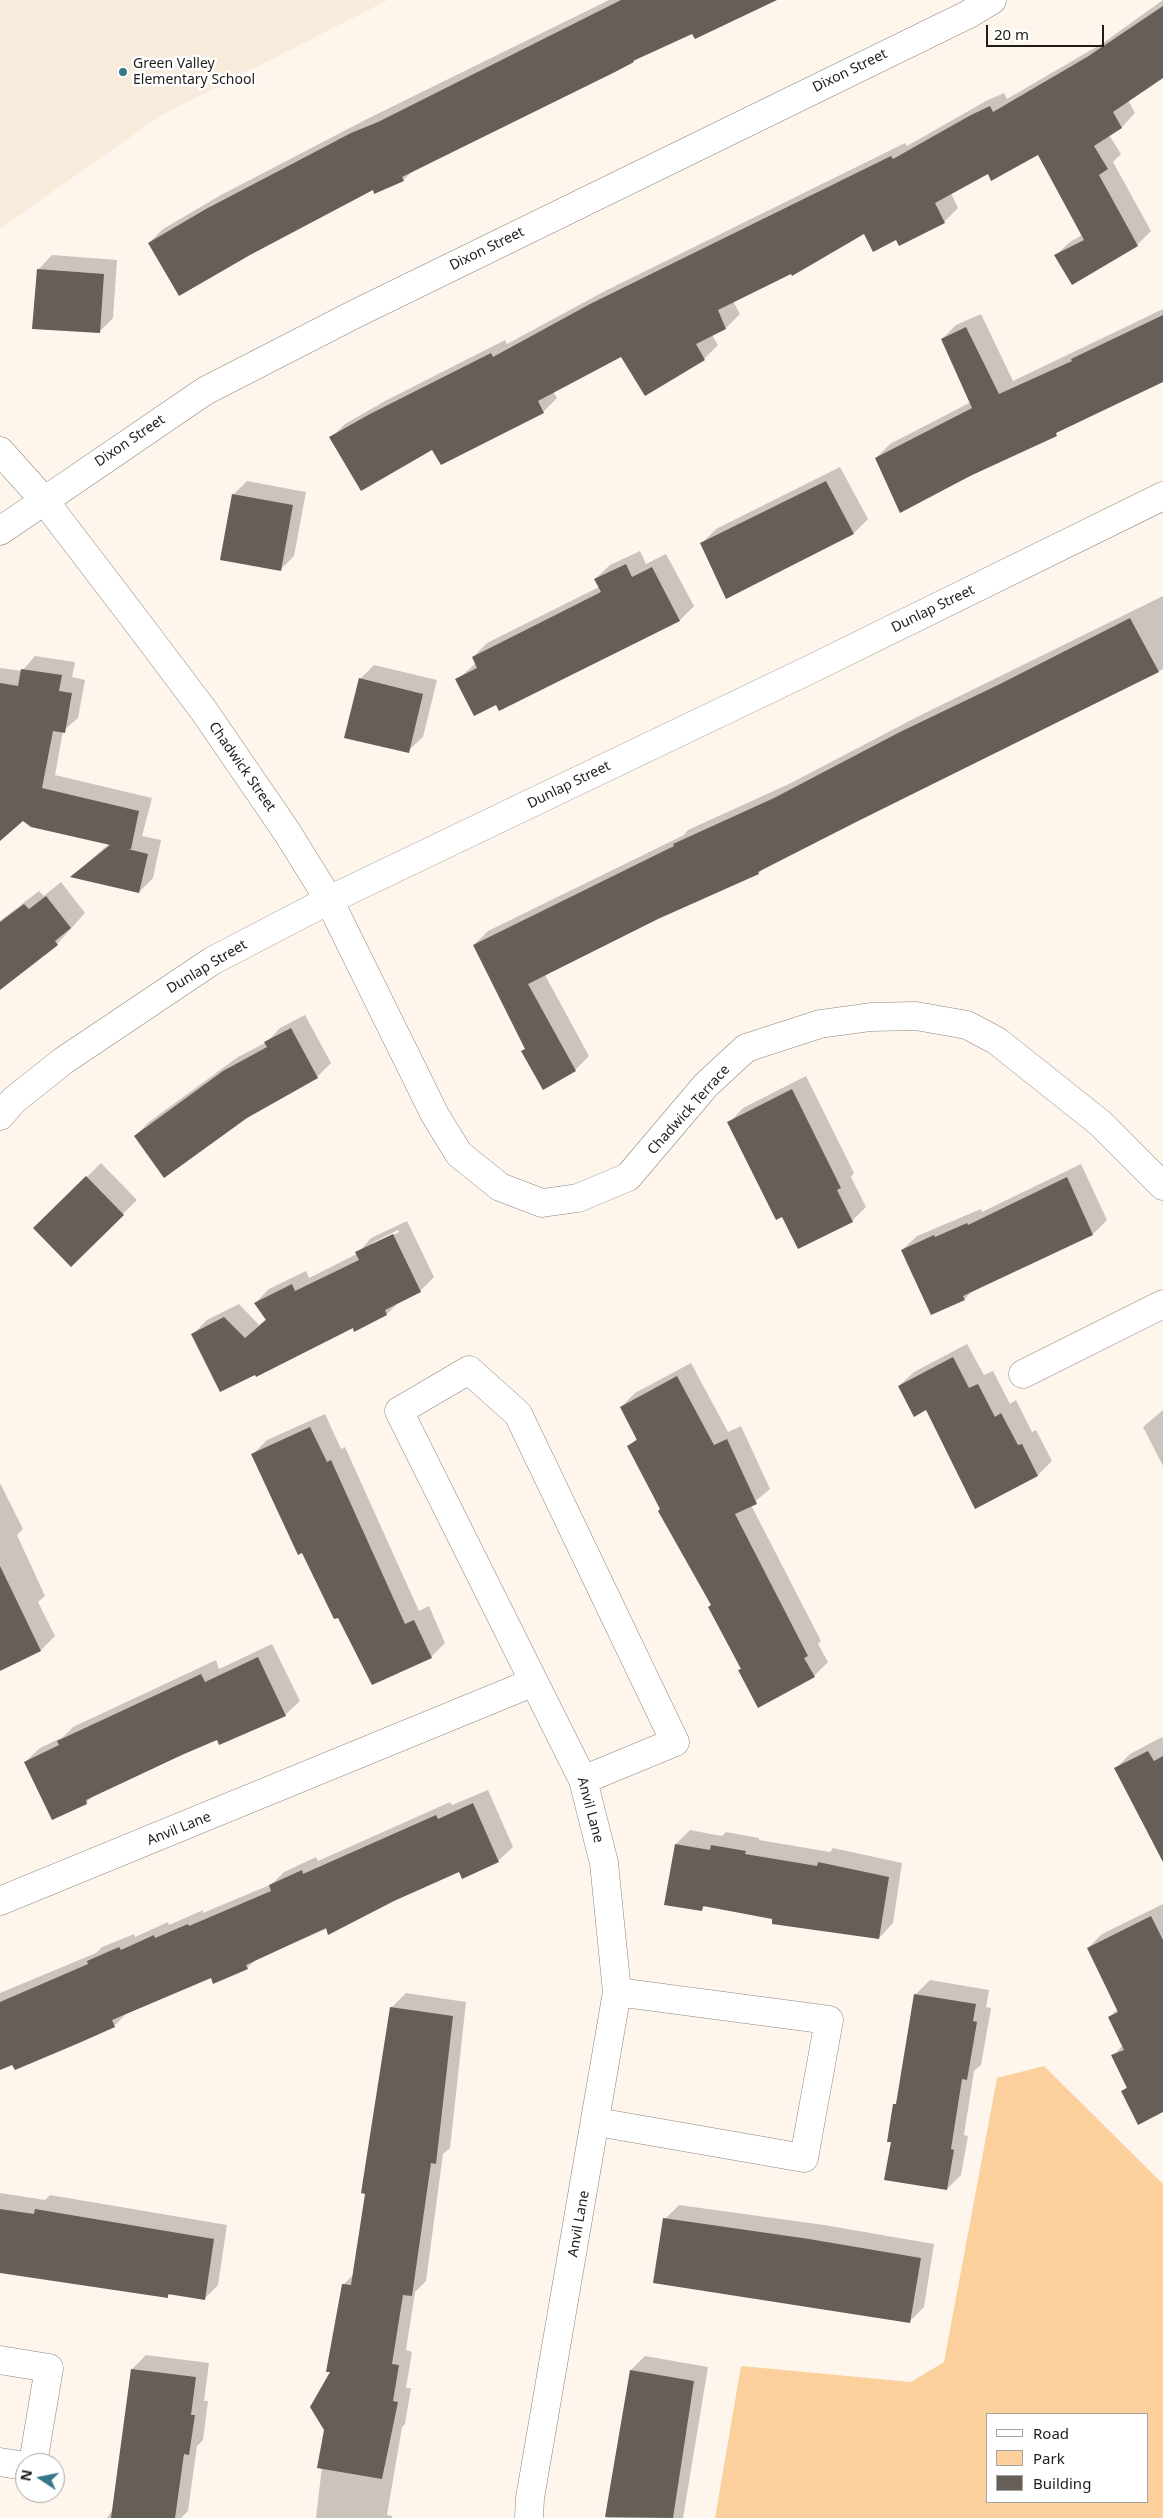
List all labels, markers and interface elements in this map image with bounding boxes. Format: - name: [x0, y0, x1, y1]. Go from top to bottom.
- scale bar: [988, 15, 1106, 47]
- text: 20 m: [994, 24, 1029, 44]
- street label: Dixon Street: [810, 46, 890, 96]
- place label: Green Valley Elementary School: [133, 56, 255, 88]
- marker: Green Valley Elementary School: [117, 66, 129, 78]
- street label: Dixon Street: [447, 224, 527, 274]
- street label: Dixon Street: [92, 411, 168, 471]
- street label: Dunlap Street: [889, 582, 977, 636]
- street label: Chadwick Street: [205, 719, 279, 815]
- street label: Dunlap Street: [525, 758, 613, 812]
- street label: Dunlap Street: [164, 937, 250, 997]
- street label: Chadwick Terrace: [644, 1062, 734, 1158]
- street label: Anvil Lane: [573, 1775, 607, 1845]
- street label: Anvil Lane: [145, 1809, 213, 1849]
- street label: Anvil Lane: [565, 2189, 593, 2259]
- legend: [986, 2413, 1148, 2503]
- text: Road: [1033, 2423, 1069, 2443]
- text: Park: [1033, 2448, 1065, 2468]
- north arrow: [15, 2453, 65, 2503]
- text: N: [15, 2468, 36, 2483]
- text: Building: [1033, 2473, 1091, 2493]

